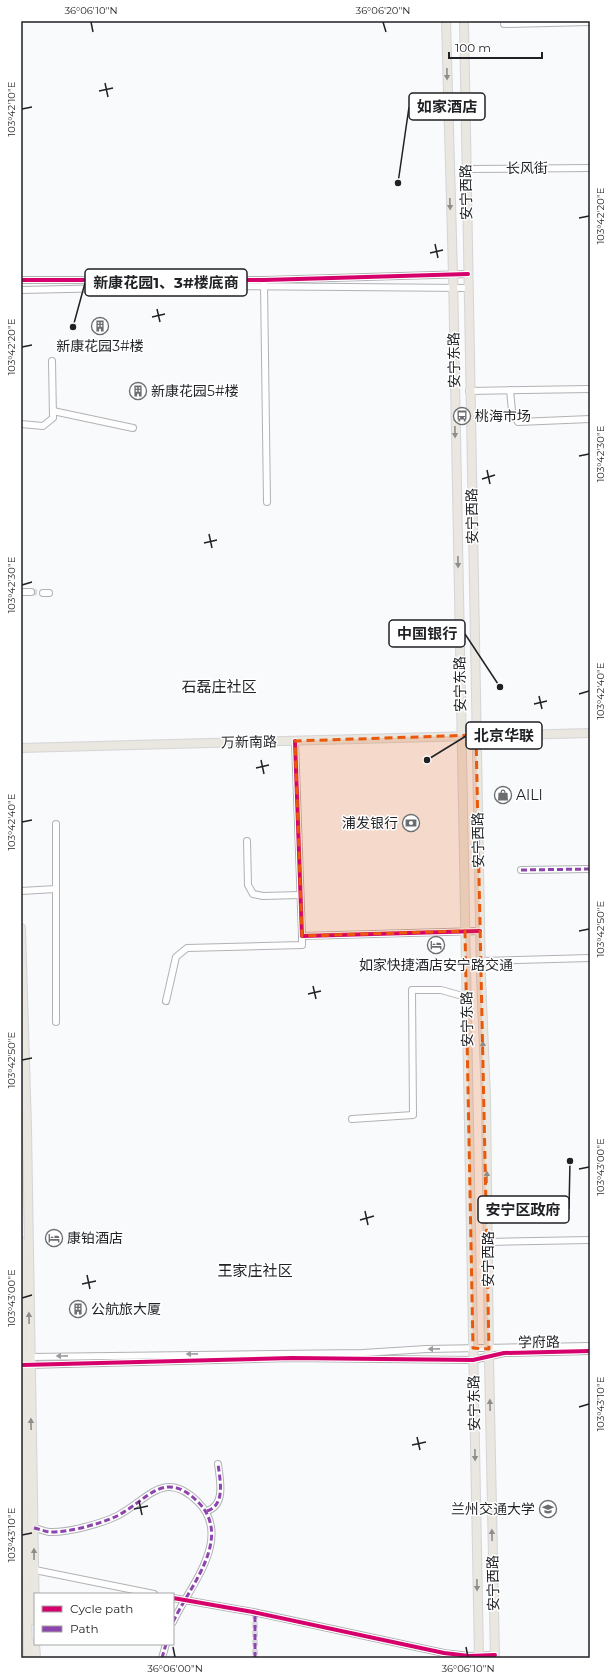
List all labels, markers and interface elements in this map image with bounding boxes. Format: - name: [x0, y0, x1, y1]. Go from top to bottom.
- text: 36°06'10"N: [64, 4, 118, 17]
- text: 36°06'20"N: [356, 4, 410, 17]
- scale bar: [449, 34, 542, 60]
- text: 100 m: [455, 40, 491, 55]
- one-way arrow: [444, 68, 450, 81]
- text: 103°42'10"E: [5, 81, 18, 136]
- callout: 如家酒店: [409, 93, 485, 120]
- text: 如家酒店: [417, 97, 477, 116]
- street label: 长风街: [506, 159, 548, 177]
- street label: 安宁西路: [457, 164, 475, 220]
- text: 103°42'20"E: [594, 187, 607, 244]
- one-way arrow: [447, 198, 454, 210]
- callout: 新康花园1、3#楼底商: [85, 269, 247, 296]
- text: 新康花园1、3#楼底商: [93, 273, 239, 292]
- building icon: 新康花园3#楼: [90, 316, 110, 336]
- text: 103°42'20"E: [5, 318, 18, 375]
- street label: 安宁东路: [445, 332, 463, 388]
- place label: 新康花园3#楼: [56, 337, 144, 355]
- building icon: 新康花园5#楼: [128, 381, 148, 401]
- place label: 新康花园5#楼: [151, 382, 239, 400]
- bus stop icon: 桃海市场: [452, 406, 472, 426]
- place label: 桃海市场: [475, 407, 531, 425]
- text: 103°42'30"E: [594, 425, 607, 482]
- one-way arrow: [452, 426, 458, 439]
- street label: 安宁西路: [463, 488, 481, 544]
- text: 103°42'30"E: [5, 556, 18, 613]
- one-way arrow: [454, 556, 461, 568]
- callout: 中国银行: [389, 620, 465, 647]
- text: 中国银行: [397, 624, 457, 643]
- street label: 安宁东路: [451, 656, 469, 712]
- text: 103°42'40"E: [594, 662, 607, 720]
- district label: 石磊庄社区: [181, 677, 257, 696]
- callout: 北京华联: [466, 722, 542, 749]
- text: 北京华联: [474, 726, 534, 745]
- street label: 万新南路: [221, 733, 277, 751]
- shop icon: AILI: [493, 785, 513, 805]
- place label: AILI: [516, 786, 543, 804]
- text: 103°42'40"E: [5, 793, 18, 851]
- street label: 安宁西路: [469, 812, 487, 868]
- bank icon: 浦发银行: [401, 813, 421, 833]
- place label: 浦发银行: [342, 814, 398, 832]
- text: 103°42'50"E: [594, 900, 607, 957]
- hotel icon: 如家快捷酒店安宁路交通: [426, 935, 446, 955]
- place label: 如家快捷酒店安宁路交通: [359, 956, 513, 974]
- street label: 安宁东路: [458, 991, 476, 1047]
- text: 103°42'50"E: [5, 1031, 18, 1088]
- one-way arrow: [480, 1041, 487, 1053]
- text: 103°43'00"E: [594, 1138, 607, 1196]
- one-way arrow: [484, 1170, 490, 1183]
- callout: 安宁区政府: [478, 1196, 569, 1223]
- text: 安宁区政府: [485, 1200, 561, 1219]
- hotel icon: 康铂酒店: [44, 1228, 64, 1248]
- place label: 康铂酒店: [67, 1229, 123, 1247]
- street label: 安宁西路: [479, 1231, 497, 1287]
- district label: 王家庄社区: [217, 1261, 293, 1280]
- text: 103°43'00"E: [5, 1269, 18, 1327]
- building icon: 公航旅大厦: [68, 1299, 88, 1319]
- place label: 公航旅大厦: [91, 1300, 161, 1318]
- one-way arrow: [26, 1311, 32, 1324]
- street label: 学府路: [518, 1333, 560, 1351]
- one-way arrow: [427, 1346, 440, 1352]
- one-way arrow: [185, 1351, 198, 1357]
- one-way arrow: [56, 1353, 68, 1360]
- street label: 安宁东路: [465, 1375, 483, 1431]
- text: 103°43'10"E: [594, 1376, 607, 1431]
- one-way arrow: [487, 1398, 493, 1411]
- one-way arrow: [28, 1418, 35, 1430]
- one-way arrow: [472, 1449, 478, 1462]
- school or university icon: 兰州交通大学: [538, 1499, 558, 1519]
- place label: 兰州交通大学: [451, 1500, 535, 1518]
- text: 103°43'10"E: [5, 1507, 18, 1562]
- one-way arrow: [489, 1528, 495, 1541]
- one-way arrow: [31, 1547, 37, 1560]
- street label: 安宁西路: [484, 1555, 502, 1611]
- one-way arrow: [474, 1579, 481, 1591]
- legend: [34, 1593, 174, 1645]
- text: Cycle path: [70, 1601, 133, 1616]
- text: Path: [70, 1621, 99, 1636]
- text: 36°06'00"N: [147, 1662, 203, 1675]
- text: 36°06'10"N: [441, 1662, 495, 1675]

